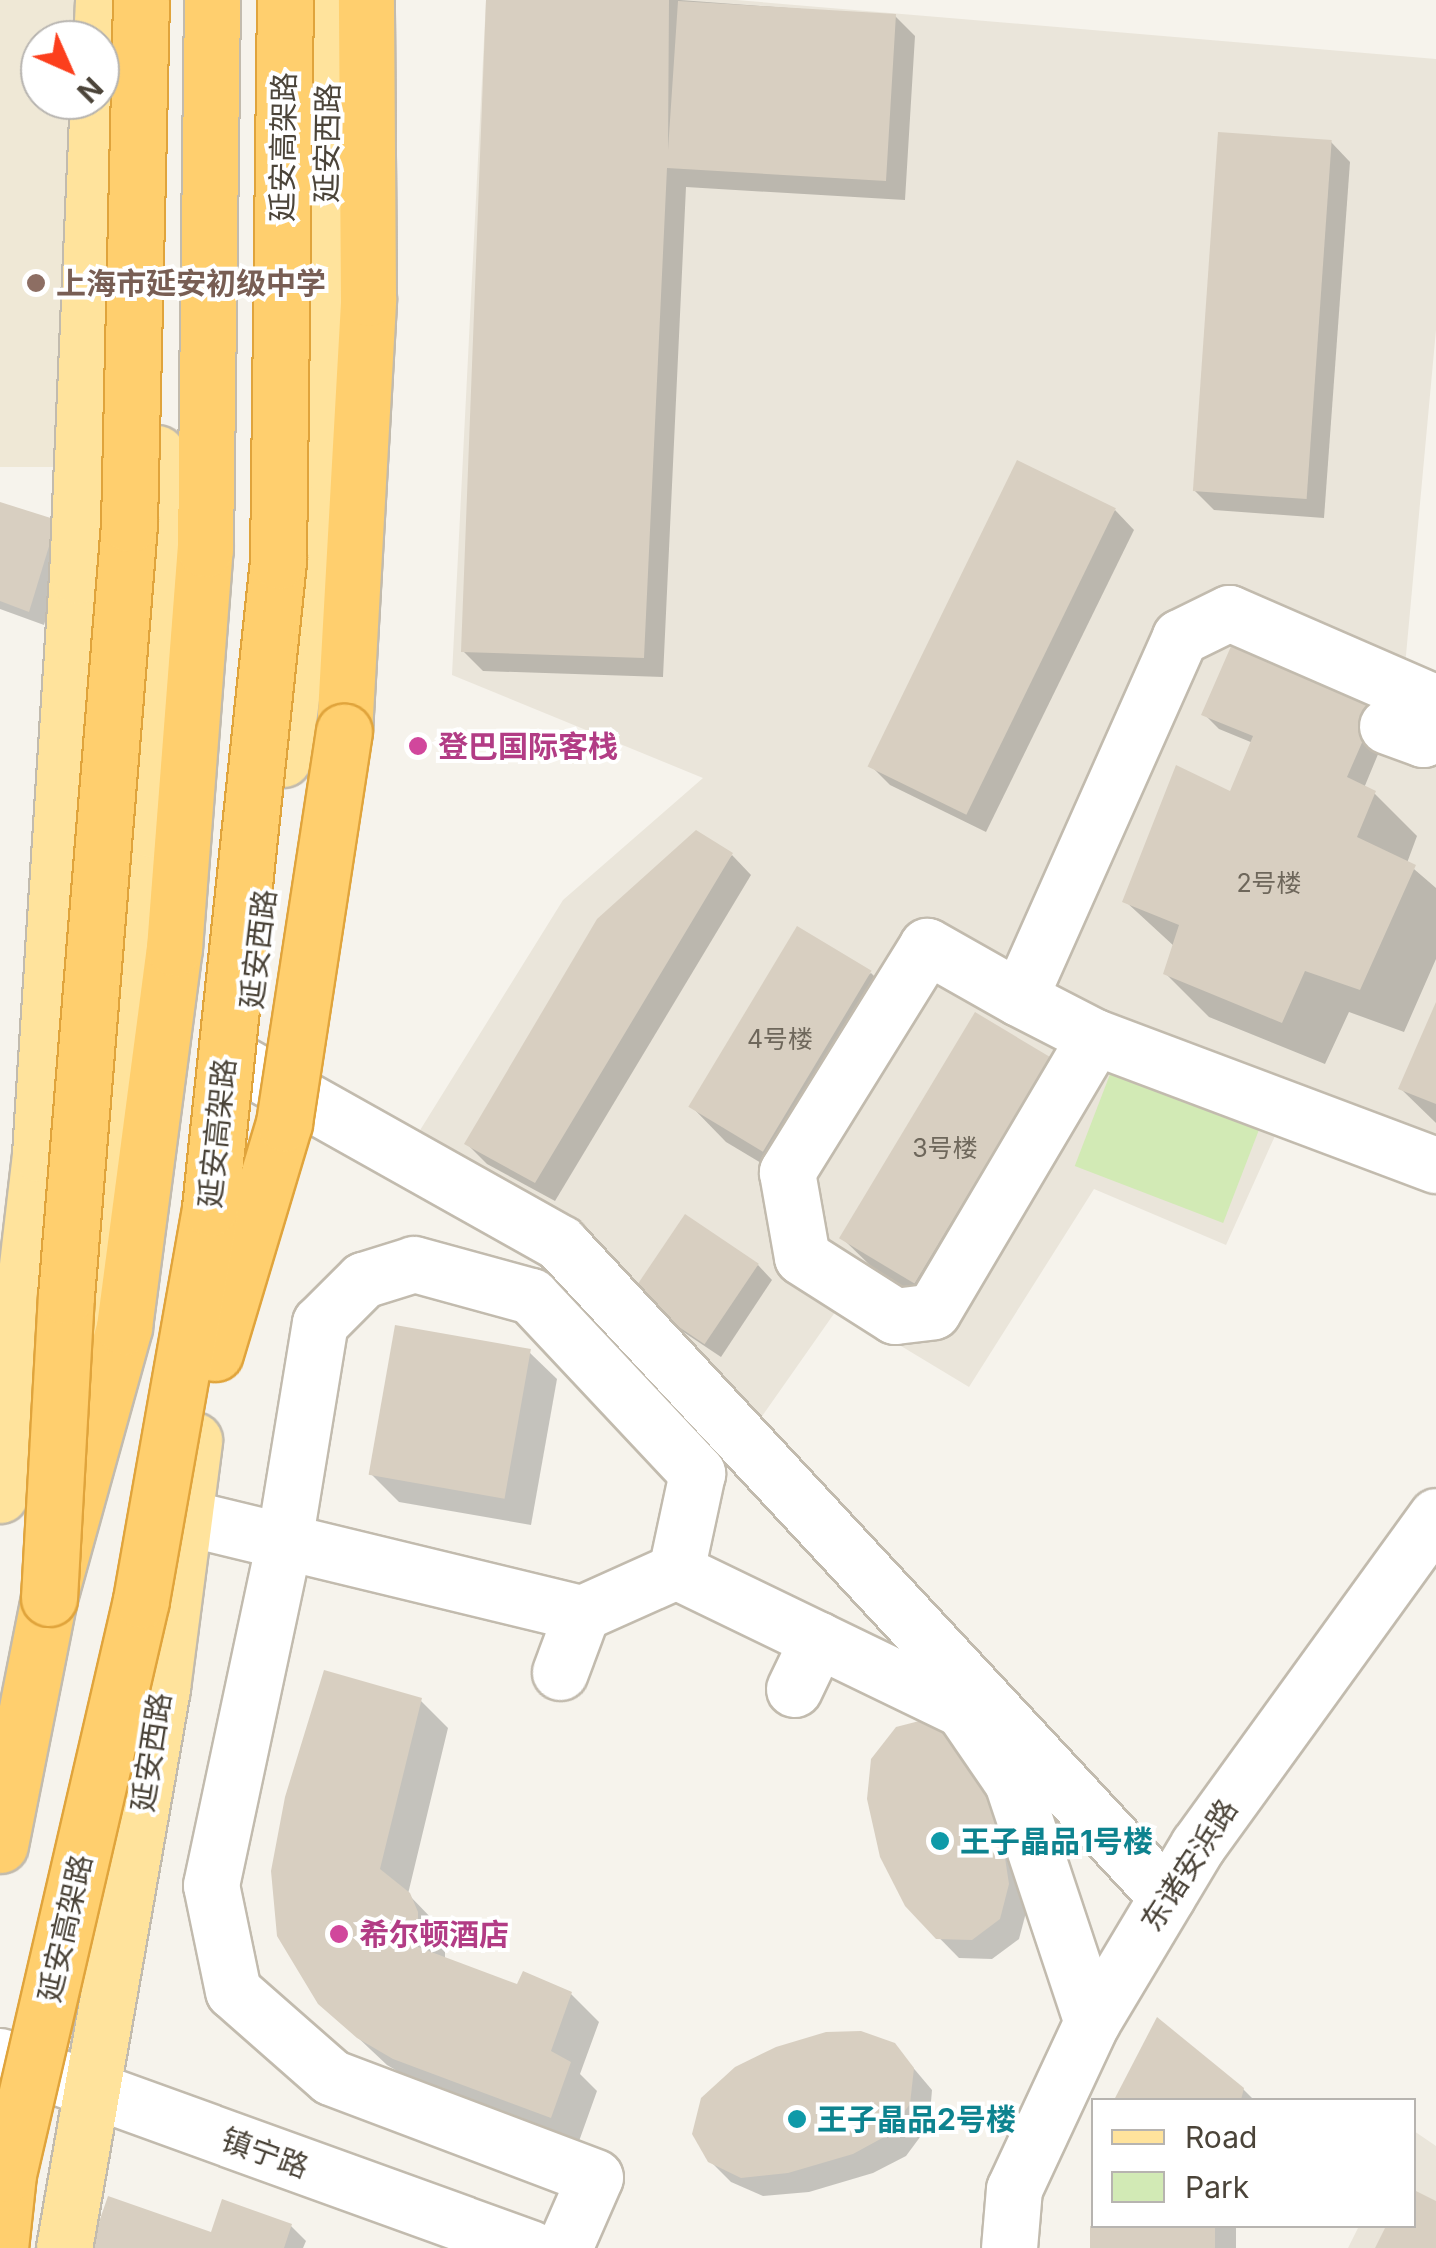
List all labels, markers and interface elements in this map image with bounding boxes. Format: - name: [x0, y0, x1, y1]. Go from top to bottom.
- north arrow: [20, 20, 120, 120]
- text: N: [70, 70, 109, 109]
- street label: 延安高架路: [264, 72, 302, 222]
- street label: 延安西路: [308, 83, 346, 203]
- place label: 上海市延安初级中学: [56, 265, 326, 301]
- marker: 上海市延安初级中学: [25, 272, 47, 294]
- place label: 登巴国际客栈: [438, 728, 618, 764]
- marker: 登巴国际客栈: [407, 735, 429, 757]
- house number: 2号楼: [1236, 868, 1302, 898]
- street label: 延安西路: [233, 887, 283, 1011]
- house number: 4号楼: [747, 1024, 813, 1054]
- street label: 延安高架路: [191, 1057, 243, 1209]
- house number: 3号楼: [912, 1133, 978, 1163]
- street label: 延安西路: [124, 1690, 178, 1814]
- street label: 东诸安浜路: [1133, 1792, 1245, 1938]
- place label: 王子晶品1号楼: [960, 1823, 1153, 1859]
- marker: 王子晶品1号楼: [929, 1830, 951, 1852]
- street label: 延安高架路: [31, 1851, 99, 2005]
- place label: 希尔顿酒店: [359, 1916, 509, 1952]
- marker: 希尔顿酒店: [328, 1923, 350, 1945]
- legend: [1091, 2098, 1416, 2228]
- place label: 王子晶品2号楼: [817, 2101, 1016, 2137]
- marker: 王子晶品2号楼: [786, 2108, 808, 2130]
- text: Road: [1185, 2119, 1257, 2155]
- street label: 镇宁路: [217, 2121, 313, 2185]
- text: Park: [1185, 2169, 1249, 2205]

